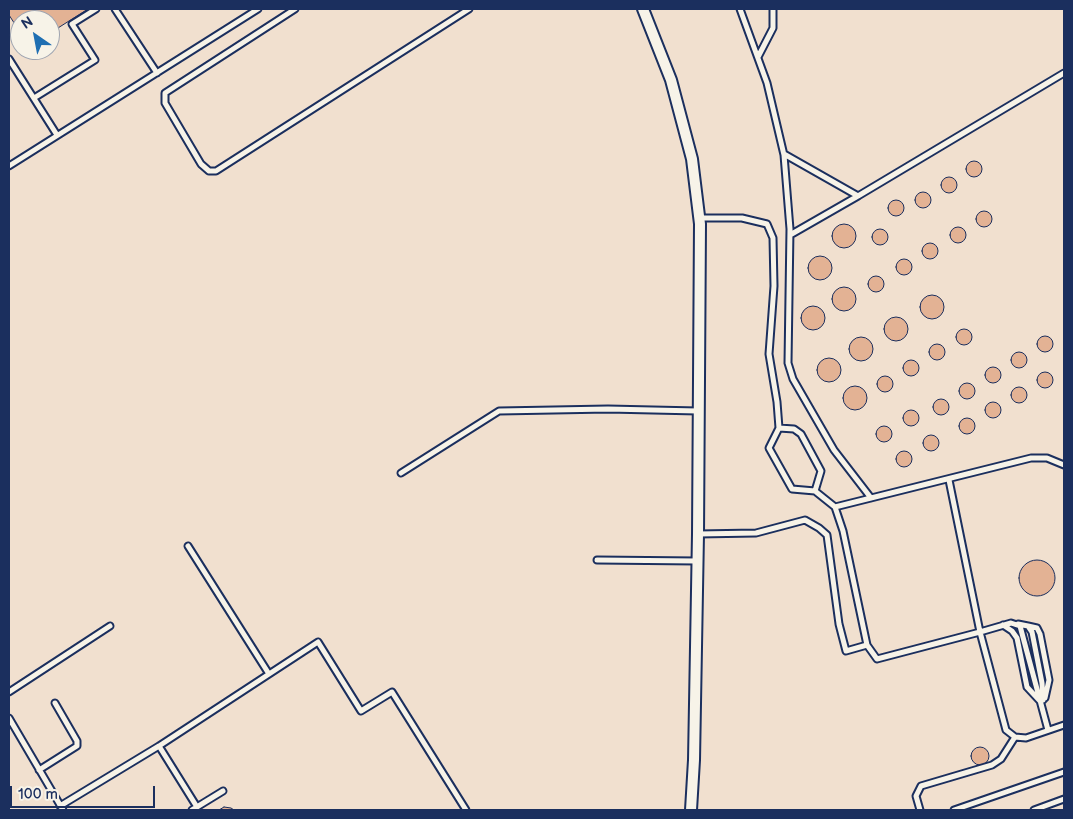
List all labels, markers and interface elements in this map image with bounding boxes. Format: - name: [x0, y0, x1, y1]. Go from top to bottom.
- north arrow: [10, 10, 60, 60]
- text: N: [18, 13, 36, 33]
- scale bar: [12, 776, 158, 808]
- text: 100 m: [18, 785, 58, 804]

